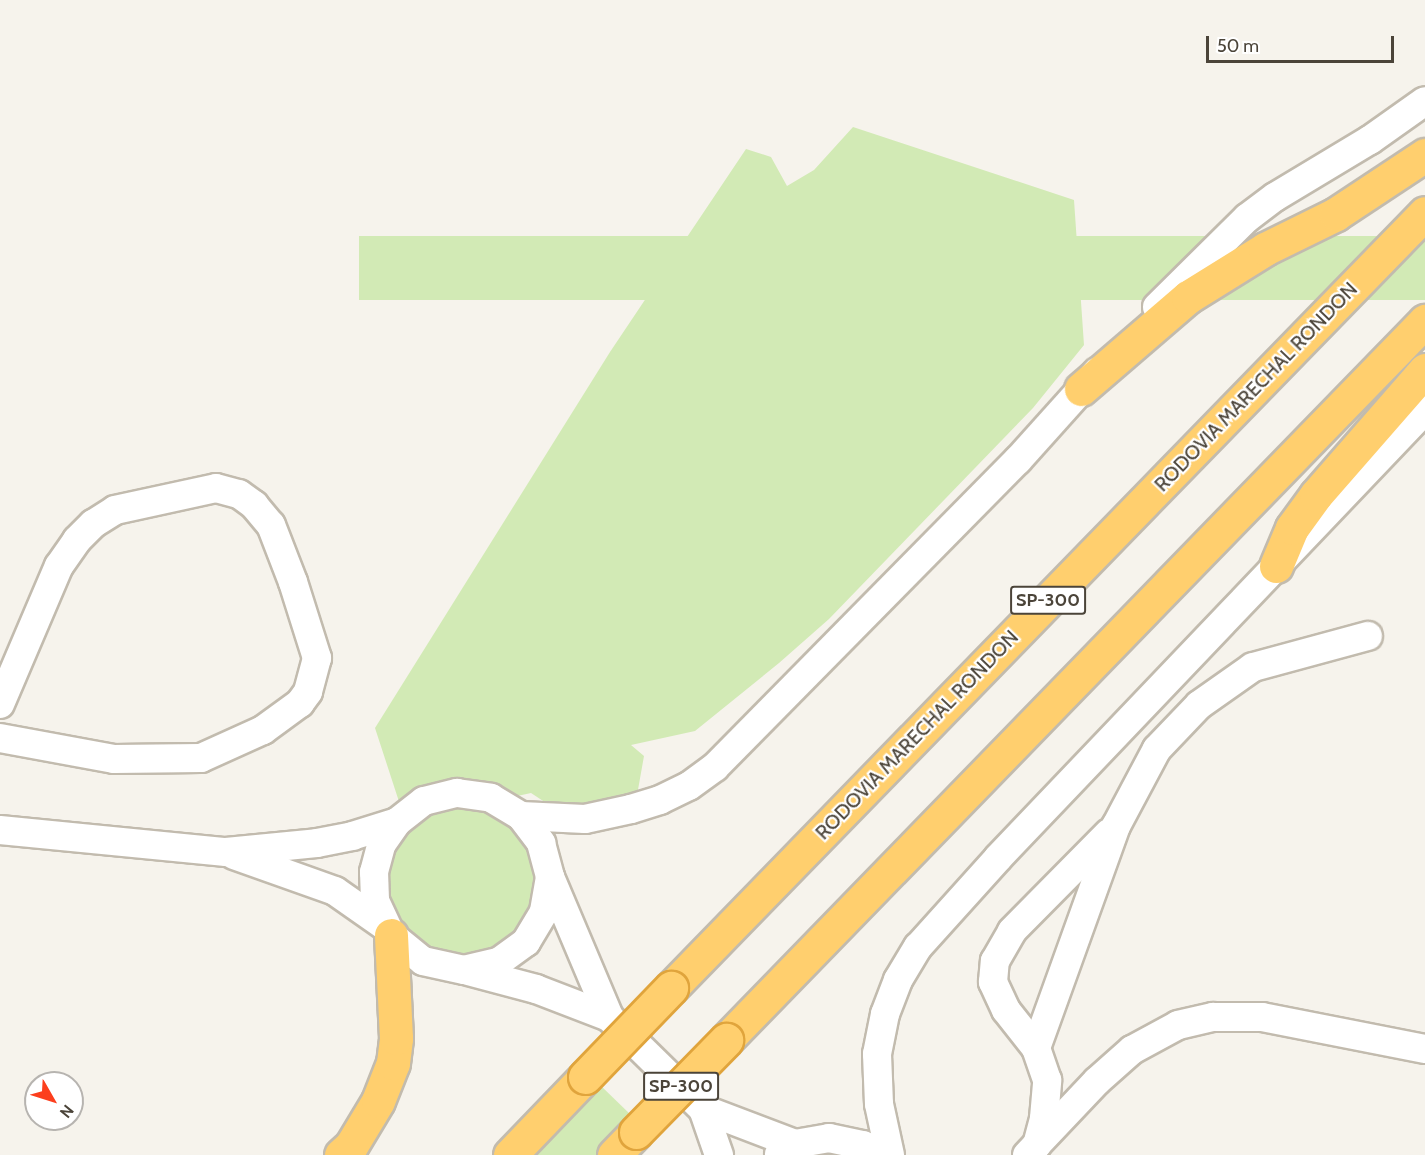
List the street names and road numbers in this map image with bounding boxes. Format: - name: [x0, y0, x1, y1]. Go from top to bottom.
- street label: RODOVIA MARECHAL RONDON: [1150, 277, 1362, 497]
- road number: SP-300: [1009, 585, 1087, 615]
- street label: RODOVIA MARECHAL RONDON: [811, 625, 1023, 845]
- road number: SP-300: [642, 1071, 720, 1101]

